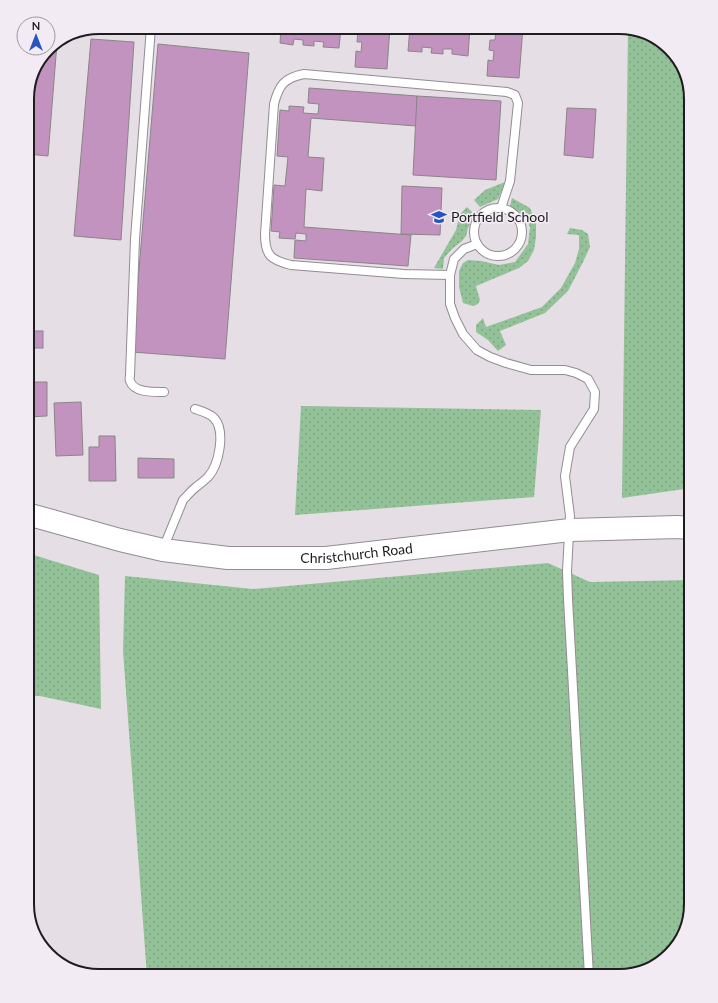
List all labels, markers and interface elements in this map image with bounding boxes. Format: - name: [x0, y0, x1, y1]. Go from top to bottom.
- north arrow: [16, 16, 56, 56]
- text: N: [32, 19, 40, 32]
- school or university icon: Portfield School: [430, 208, 448, 226]
- place label: Portfield School: [451, 208, 548, 225]
- street label: Christchurch Road: [300, 539, 414, 566]

